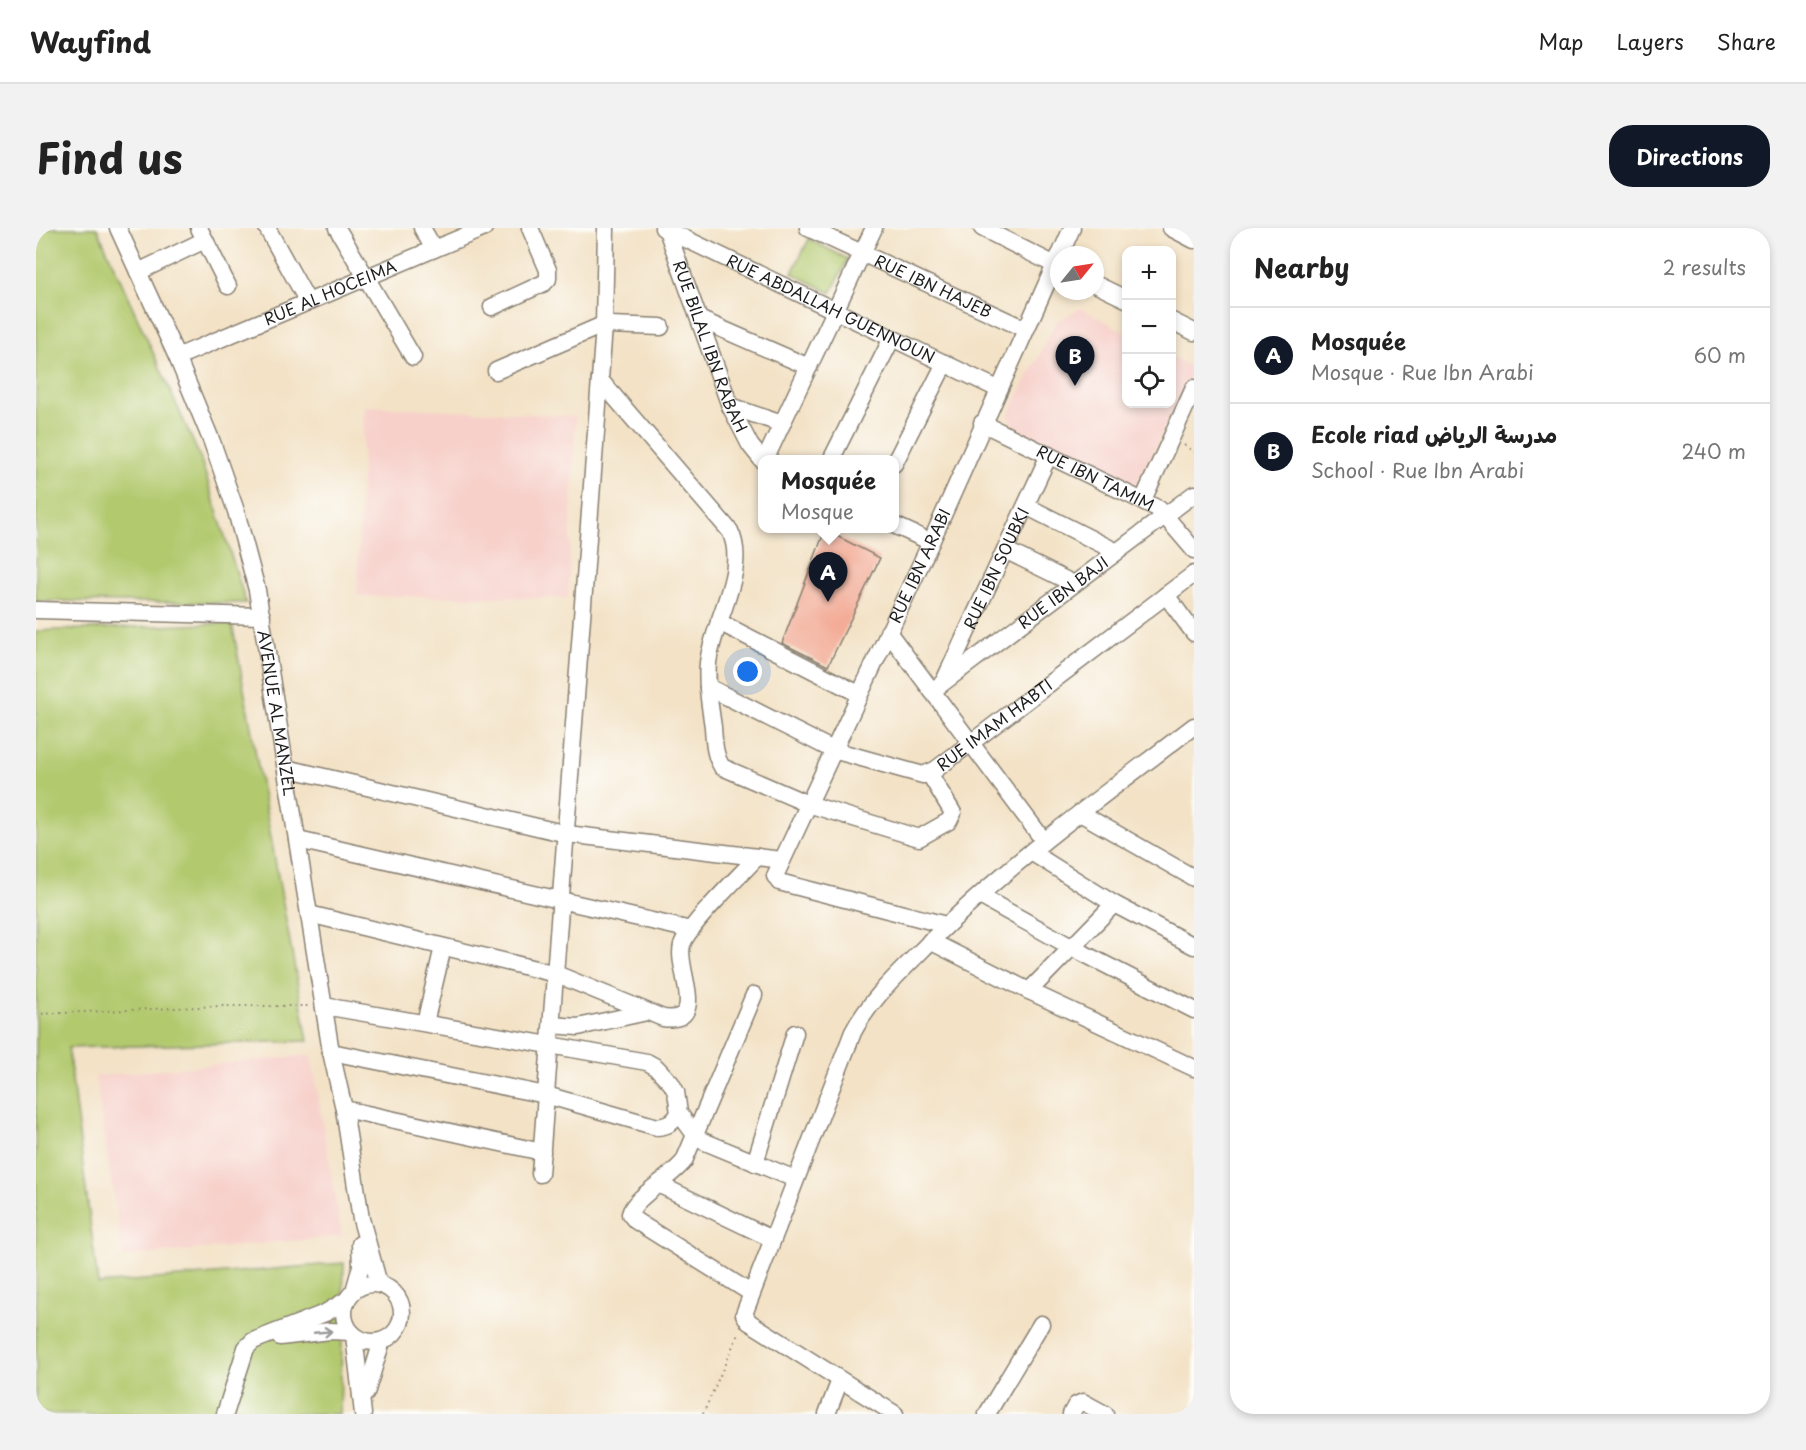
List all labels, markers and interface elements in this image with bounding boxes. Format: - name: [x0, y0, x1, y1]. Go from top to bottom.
- text: Wayfind: [30, 20, 151, 63]
- text: Map: [1539, 25, 1583, 57]
- text: Layers: [1616, 25, 1684, 57]
- text: Share: [1717, 25, 1776, 57]
- text: Find us: [36, 125, 183, 188]
- button: Directions: [1609, 125, 1770, 187]
- north arrow: [1050, 246, 1104, 300]
- map controls: [1122, 246, 1176, 408]
- button: +: [1122, 246, 1176, 300]
- street label: RUE ABDALLAH GUENNOUN: [723, 247, 939, 368]
- street label: RUE IBN HAJEB: [871, 248, 996, 323]
- text: Nearby: [1254, 248, 1349, 287]
- text: 2 results: [1663, 252, 1746, 282]
- street label: RUE AL HOCEIMA: [260, 253, 400, 330]
- street label: RUE BILAL IBN RABAH: [668, 257, 754, 436]
- button: −: [1122, 300, 1176, 354]
- text: Mosquée: [1311, 324, 1406, 357]
- pin: B: [1056, 336, 1094, 386]
- text: A: [1266, 340, 1281, 370]
- text: 60 m: [1694, 340, 1746, 370]
- button: locate: [1122, 354, 1176, 408]
- text: Mosque · Rue Ibn Arabi: [1311, 357, 1534, 387]
- text: Ecole riad مدرسة الرياض: [1311, 417, 1557, 450]
- text: B: [1267, 436, 1280, 466]
- text: 240 m: [1681, 436, 1746, 466]
- street label: RUE IBN TAMIM: [1033, 438, 1159, 516]
- popup: [758, 455, 899, 533]
- text: School · Rue Ibn Arabi: [1311, 455, 1524, 485]
- text: Mosquée: [781, 463, 876, 496]
- text: Mosque: [781, 496, 854, 526]
- street label: RUE IBN SOUBKI: [957, 503, 1034, 633]
- street label: RUE IBN ARABI: [882, 504, 956, 627]
- street label: RUE IBN BAJI: [1012, 550, 1113, 634]
- pin: A: [808, 552, 848, 602]
- street label: AVENUE AL MANZEL: [253, 628, 303, 797]
- your location: [733, 657, 762, 686]
- street label: RUE IMAM HABTI: [931, 672, 1057, 776]
- one-way arrow: [312, 1326, 332, 1337]

